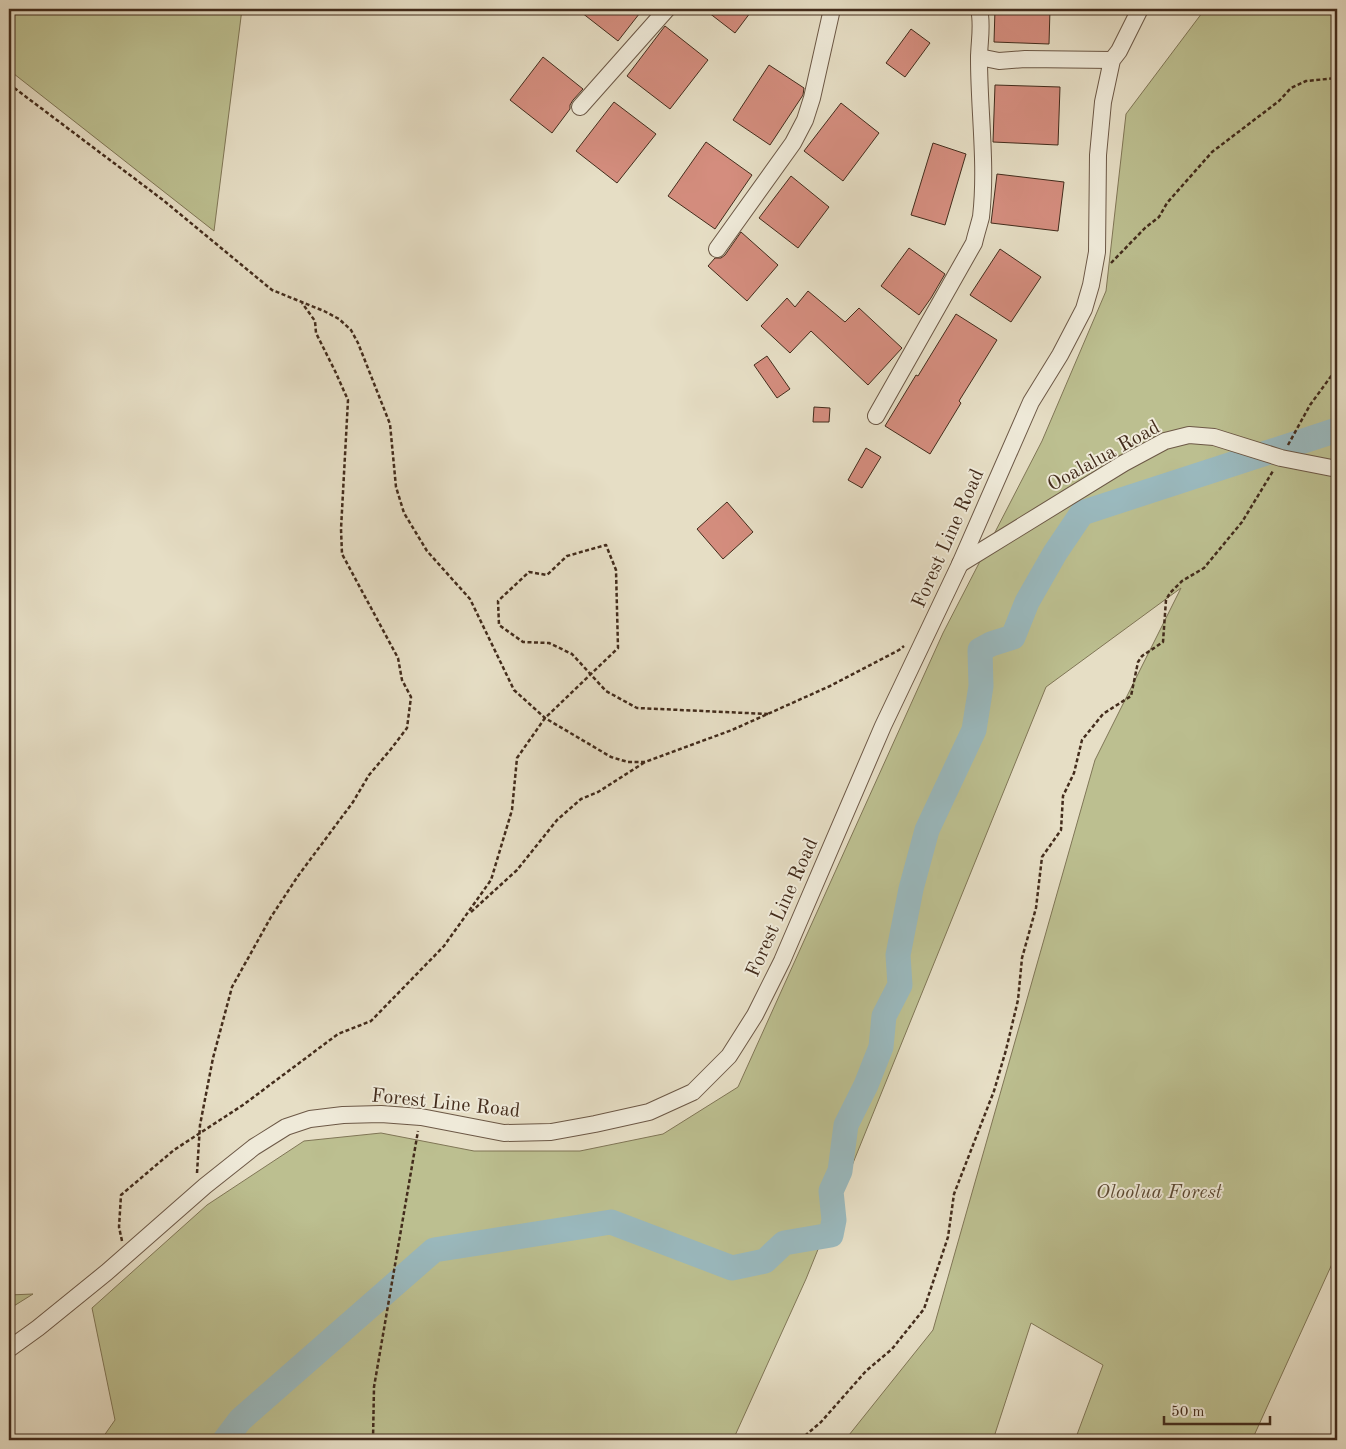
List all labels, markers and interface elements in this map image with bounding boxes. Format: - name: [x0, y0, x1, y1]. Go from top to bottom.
- street label: Ooalalua Road: [1044, 418, 1164, 496]
- street label: Forest Line Road: [909, 466, 988, 611]
- street label: Forest Line Road: [743, 835, 822, 980]
- street label: Forest Line Road: [370, 1086, 521, 1122]
- park label: Oloolua Forest: [1096, 1183, 1223, 1203]
- scale bar: [1164, 1394, 1270, 1426]
- text: 50 m: [1171, 1405, 1205, 1420]

